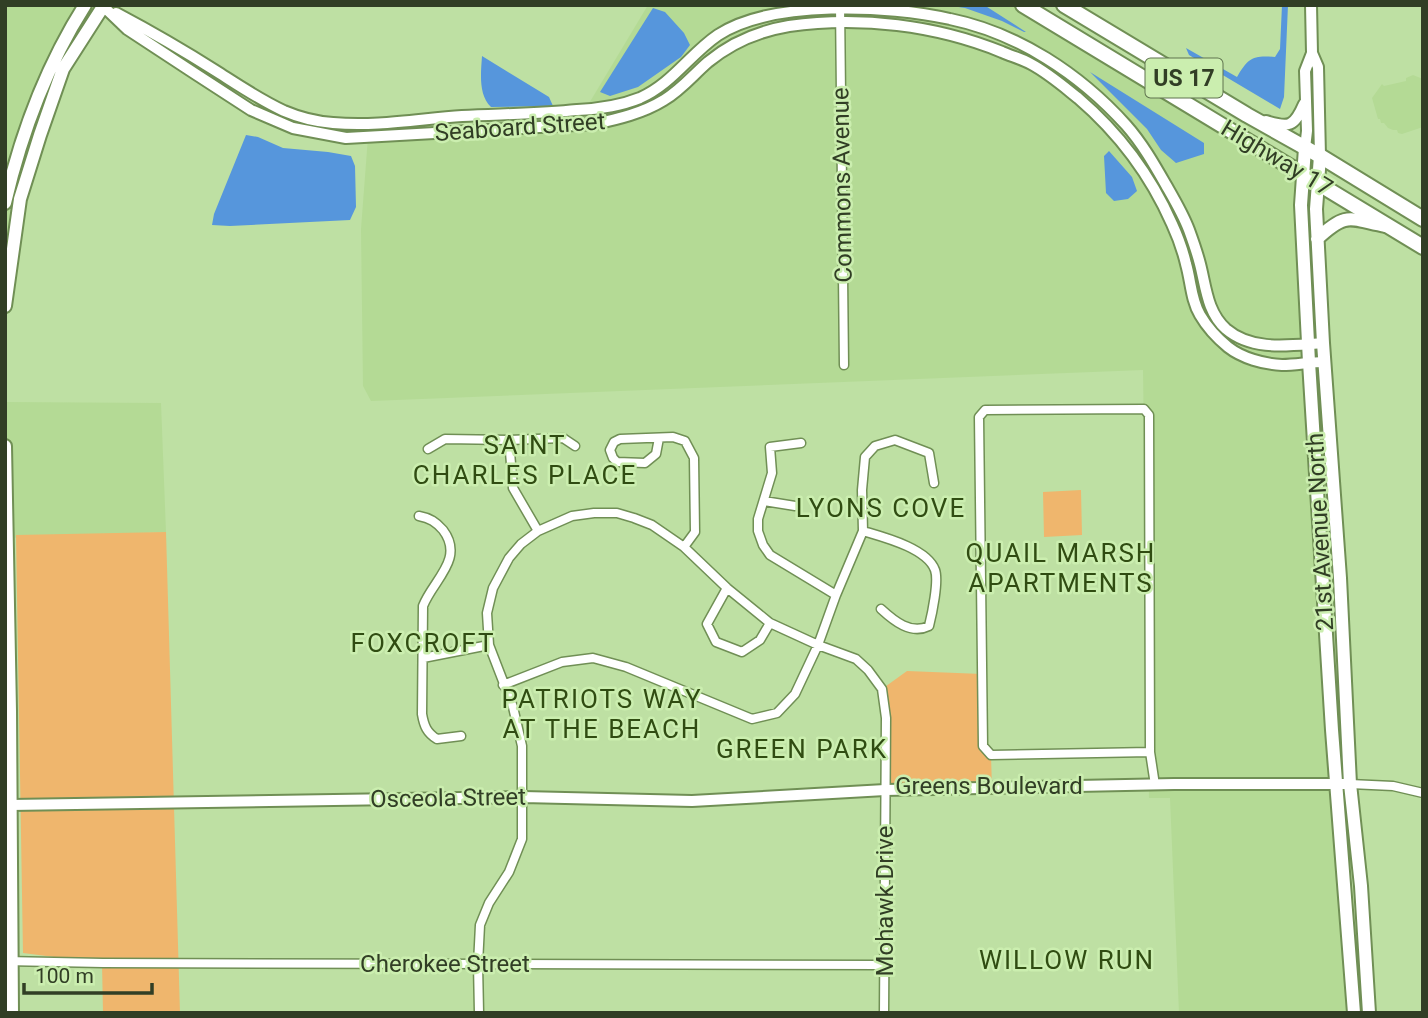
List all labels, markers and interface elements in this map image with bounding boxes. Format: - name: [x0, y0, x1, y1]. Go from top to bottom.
- road number: US 17: [1146, 58, 1222, 97]
- street label: Commons Avenue: [826, 87, 858, 283]
- street label: Seaboard Street: [434, 107, 606, 147]
- street label: Highway 17: [1216, 114, 1338, 202]
- district label: SAINT CHARLES PLACE: [413, 430, 637, 490]
- street label: 21st Avenue North: [1301, 432, 1339, 632]
- district label: LYONS COVE: [796, 493, 966, 523]
- district label: QUAIL MARSH APARTMENTS: [966, 538, 1156, 598]
- district label: FOXCROFT: [351, 628, 495, 658]
- district label: PATRIOTS WAY AT THE BEACH: [501, 684, 703, 744]
- district label: GREEN PARK: [716, 734, 888, 764]
- street label: Greens Boulevard: [895, 772, 1083, 800]
- street label: Osceola Street: [370, 783, 526, 813]
- street label: Mohawk Drive: [871, 826, 899, 976]
- district label: WILLOW RUN: [979, 945, 1155, 975]
- street label: Cherokee Street: [360, 950, 530, 978]
- scale bar: [24, 951, 152, 995]
- text: 100 m: [35, 964, 94, 988]

